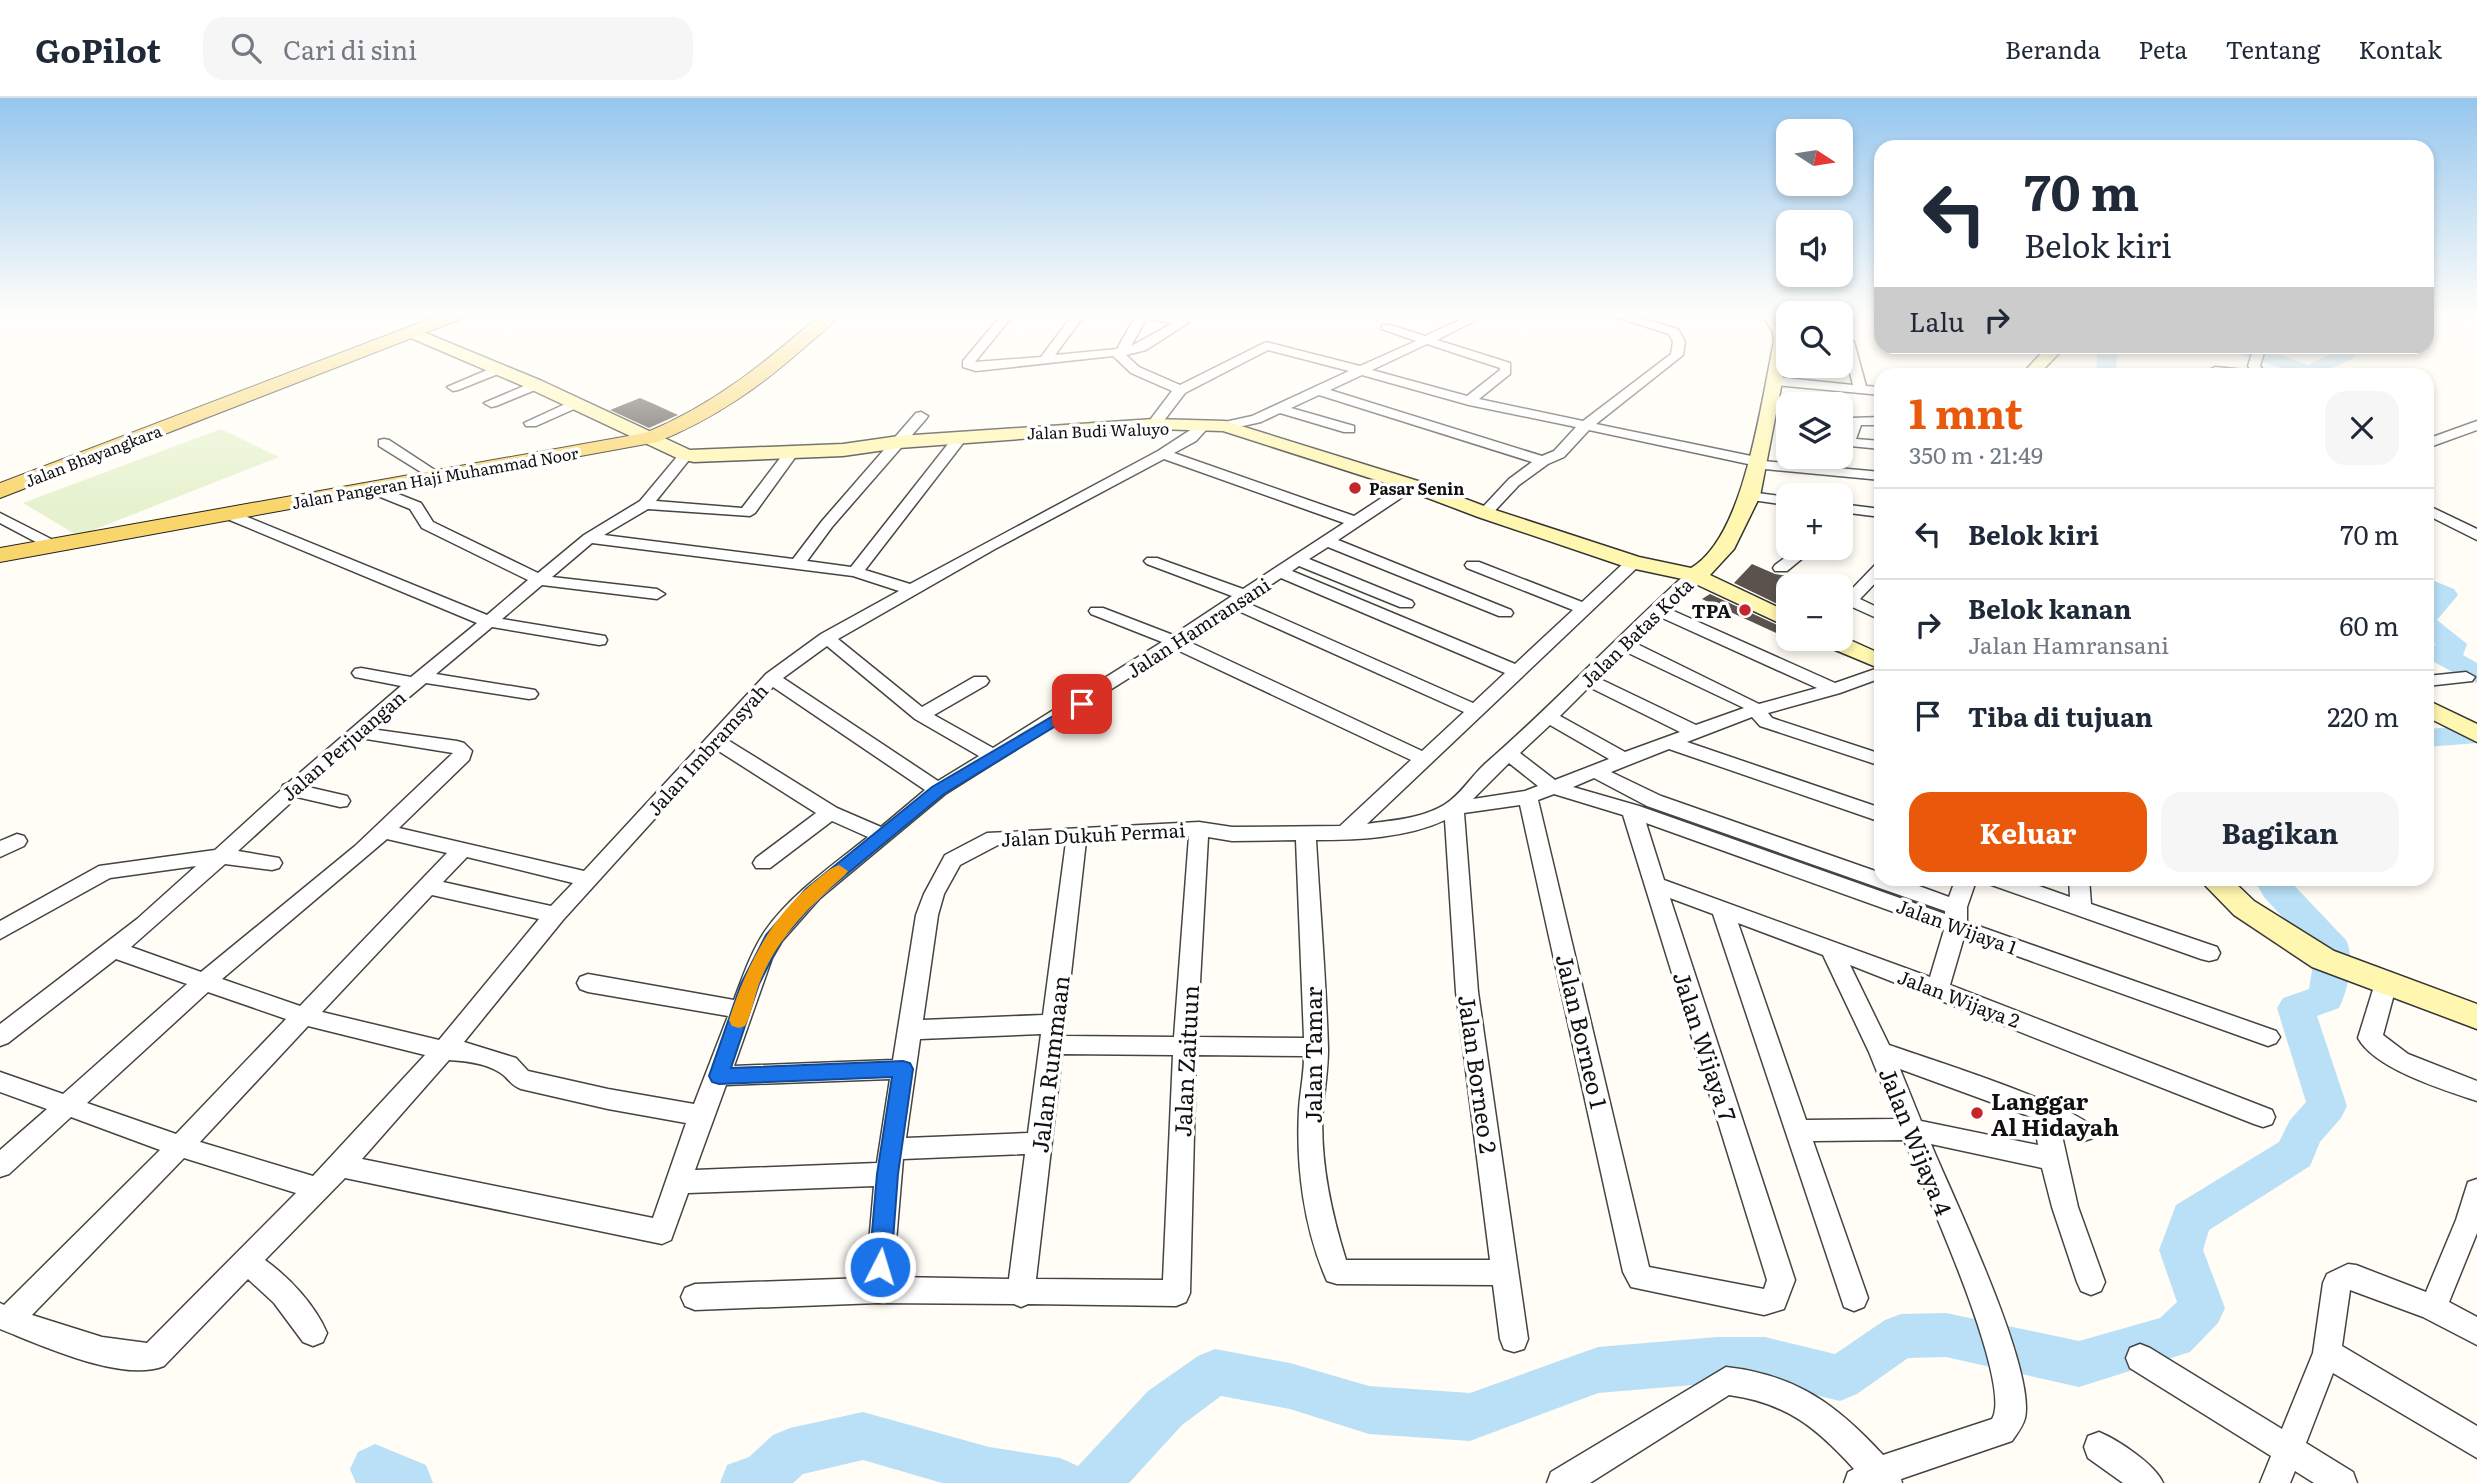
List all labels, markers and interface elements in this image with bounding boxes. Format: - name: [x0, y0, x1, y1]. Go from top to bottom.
- search box: [203, 17, 693, 80]
- text: GoPilot: [35, 24, 161, 73]
- icon: search: [227, 29, 265, 67]
- text: Cari di sini: [283, 29, 417, 68]
- text: Beranda: [2005, 31, 2101, 66]
- text: Peta: [2139, 31, 2188, 66]
- text: Tentang: [2226, 31, 2320, 66]
- text: Kontak: [2358, 31, 2442, 66]
- north arrow: [1776, 119, 1853, 196]
- map controls: [1776, 119, 1853, 651]
- text: 70 m: [2024, 153, 2139, 226]
- icon: left: [1909, 168, 2000, 259]
- button: sound: [1776, 210, 1853, 287]
- text: Belok kiri: [2024, 220, 2172, 268]
- button: search: [1776, 301, 1853, 378]
- text: Lalu: [1909, 301, 1964, 340]
- icon: right: [1978, 301, 2016, 339]
- text: 1 mnt: [1909, 380, 2023, 442]
- button: close: [2325, 391, 2399, 465]
- button: layers: [1776, 392, 1853, 469]
- street label: Jalan Budi Waluyo: [1026, 416, 1170, 444]
- street label: Jalan Bhayangkara: [21, 418, 165, 492]
- text: 350 m · 21:49: [1909, 437, 2043, 471]
- street label: Jalan Pangeran Haji Muhammad Noor: [290, 440, 581, 514]
- place label: Pasar Senin: [1369, 476, 1464, 500]
- marker: Pasar Senin: [1347, 480, 1363, 496]
- button: +: [1776, 483, 1853, 560]
- text: Belok kiri: [1968, 514, 2099, 553]
- text: 70 m: [2340, 514, 2399, 553]
- icon: left: [1909, 515, 1947, 553]
- street label: Jalan Hamransani: [1121, 570, 1275, 684]
- street label: Jalan Batas Kota: [1573, 570, 1699, 693]
- button: −: [1776, 574, 1853, 651]
- text: Belok kanan: [1968, 588, 2132, 627]
- place label: TPA: [1691, 596, 1732, 624]
- marker: TPA: [1737, 602, 1753, 618]
- text: 60 m: [2340, 605, 2399, 644]
- icon: right: [1909, 606, 1947, 644]
- text: Jalan Hamransani: [1968, 627, 2169, 661]
- pin: [1052, 674, 1112, 734]
- street label: Jalan Imbramsyah: [640, 677, 774, 821]
- street label: Jalan Perjuangan: [275, 683, 411, 807]
- icon: arrive: [1063, 685, 1101, 723]
- text: Tiba di tujuan: [1968, 696, 2153, 735]
- text: 220 m: [2327, 696, 2399, 735]
- icon: arrive: [1909, 697, 1947, 735]
- button: Keluar: [1909, 792, 2147, 872]
- button: Bagikan: [2161, 792, 2399, 872]
- street label: Jalan Dukuh Permai: [1000, 815, 1186, 853]
- street label: Jalan Wijaya 1: [1893, 891, 2022, 961]
- street label: Jalan Borneo 1: [1549, 950, 1617, 1112]
- street label: Jalan Wijaya 2: [1894, 962, 2024, 1034]
- street label: Jalan Wijaya 7: [1666, 967, 1746, 1126]
- street label: Jalan Rummaan: [1021, 973, 1077, 1155]
- street label: Jalan Zaituun: [1164, 984, 1206, 1138]
- street label: Jalan Tamar: [1295, 986, 1329, 1123]
- street label: Jalan Borneo 2: [1451, 992, 1507, 1156]
- street label: Jalan Wijaya 4: [1872, 1062, 1962, 1220]
- place label: Langgar Al Hidayah: [1991, 1083, 2119, 1143]
- marker: Langgar Al Hidayah: [1969, 1105, 1985, 1121]
- position arrow: [843, 1230, 917, 1304]

